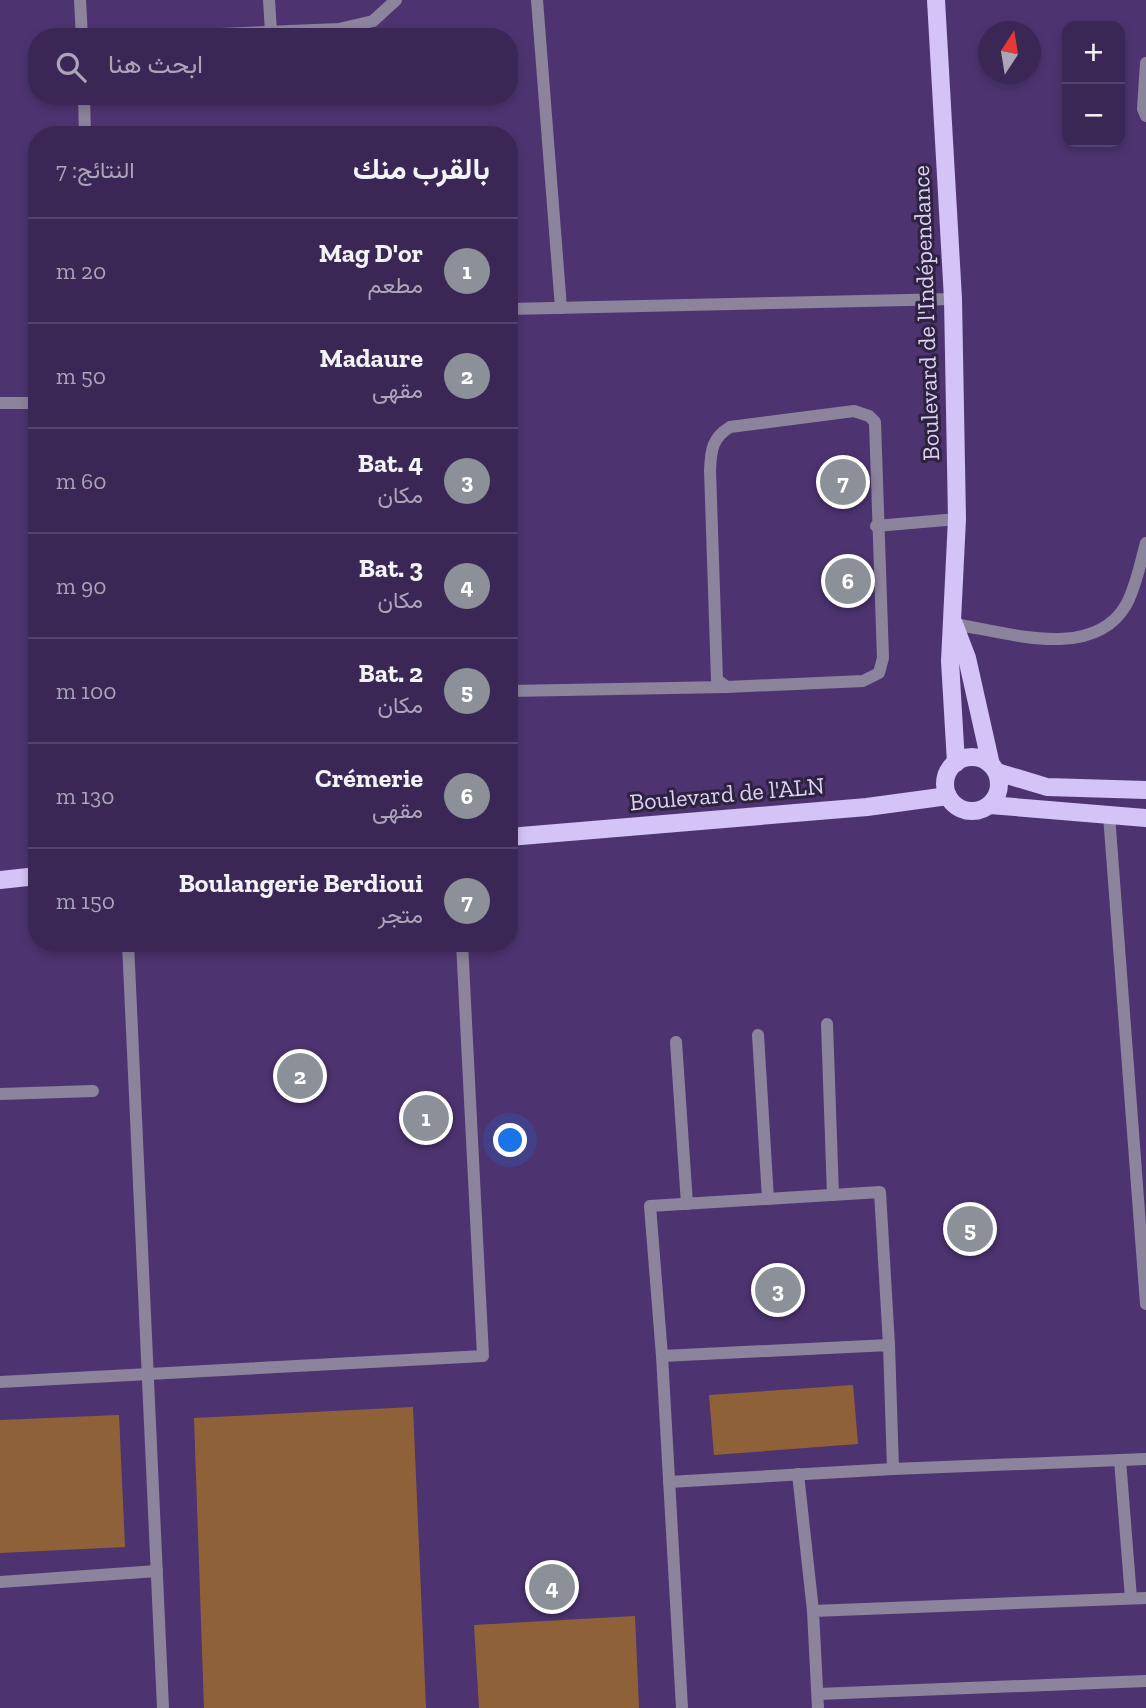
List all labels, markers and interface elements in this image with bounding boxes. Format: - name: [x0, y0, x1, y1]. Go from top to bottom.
- north arrow: [978, 21, 1041, 84]
- map controls: [1062, 21, 1125, 147]
- button: +: [1062, 21, 1125, 84]
- search box: [28, 28, 518, 105]
- icon: search: [52, 48, 90, 86]
- text: ابحث هنا: [108, 48, 203, 80]
- button: −: [1062, 84, 1125, 147]
- text: بالقرب منك: [353, 151, 490, 187]
- text: النتائج: 7: [56, 156, 135, 184]
- street label: Boulevard de l'Indépendance: [906, 165, 945, 461]
- text: Mag D'or: [319, 237, 423, 269]
- text: 20 m: [56, 257, 106, 285]
- text: 1: [462, 257, 472, 285]
- text: مطعم: [367, 271, 423, 299]
- text: Madaure: [319, 342, 423, 374]
- text: 50 m: [56, 362, 106, 390]
- text: 2: [461, 362, 473, 390]
- text: مقهى: [372, 376, 423, 404]
- text: Bat. 4: [358, 447, 423, 479]
- pin: 7: [820, 456, 866, 508]
- text: 60 m: [56, 467, 107, 495]
- text: 3: [461, 467, 473, 495]
- text: مكان: [377, 481, 423, 509]
- text: Bat. 3: [359, 552, 423, 584]
- pin: 6: [825, 555, 871, 607]
- text: 90 m: [56, 572, 107, 600]
- text: 4: [460, 572, 474, 600]
- text: مكان: [377, 586, 423, 614]
- text: Bat. 2: [359, 657, 423, 689]
- text: 100 m: [56, 677, 116, 705]
- text: 5: [461, 677, 473, 705]
- text: مكان: [377, 691, 423, 719]
- text: Crémerie: [315, 762, 423, 794]
- street label: Boulevard de l'ALN: [628, 771, 826, 816]
- text: 130 m: [56, 782, 114, 810]
- text: 6: [461, 782, 473, 810]
- text: مقهى: [372, 796, 423, 824]
- text: Boulangerie Berdioui: [179, 867, 423, 899]
- text: 150 m: [56, 887, 115, 915]
- text: 7: [461, 887, 473, 915]
- text: متجر: [378, 901, 423, 929]
- pin: 2: [277, 1050, 323, 1102]
- pin: 1: [403, 1092, 449, 1144]
- your location: [493, 1123, 527, 1157]
- pin: 5: [947, 1203, 993, 1255]
- pin: 3: [755, 1264, 801, 1316]
- pin: 4: [529, 1561, 575, 1613]

